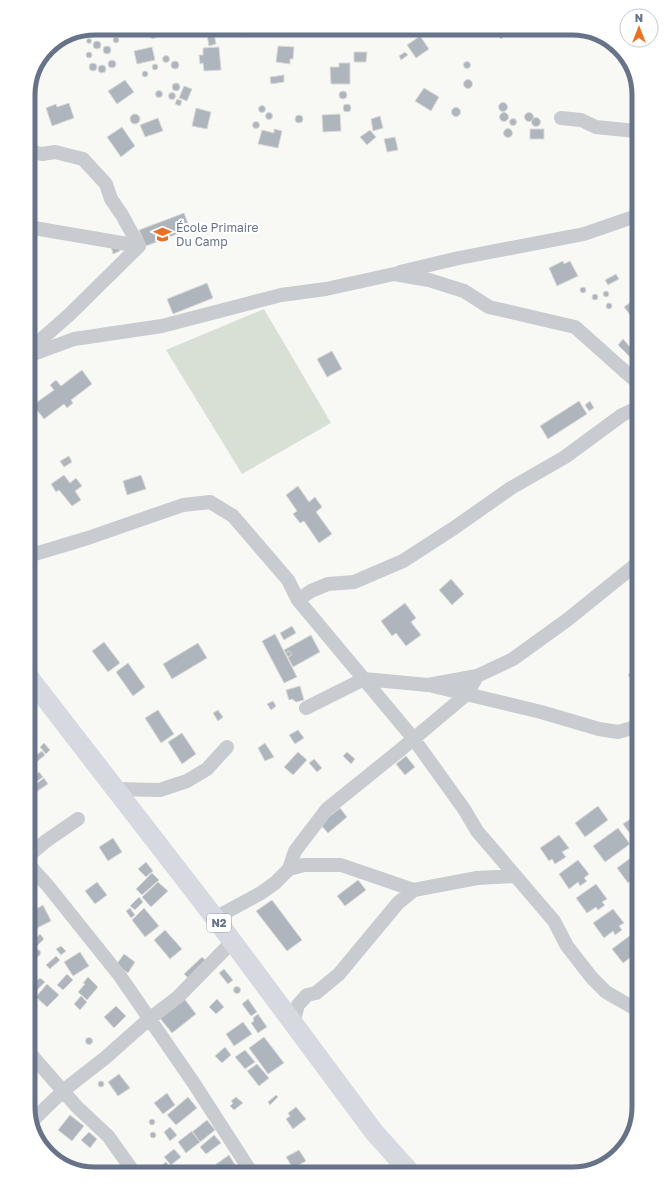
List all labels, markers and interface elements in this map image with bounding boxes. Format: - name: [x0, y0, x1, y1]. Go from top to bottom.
- north arrow: [619, 8, 659, 48]
- text: N: [635, 11, 643, 24]
- place label: École Primaire Du Camp: [176, 220, 259, 249]
- school or university icon: École Primaire Du Camp: [153, 225, 173, 245]
- road number: N2: [207, 914, 231, 932]

